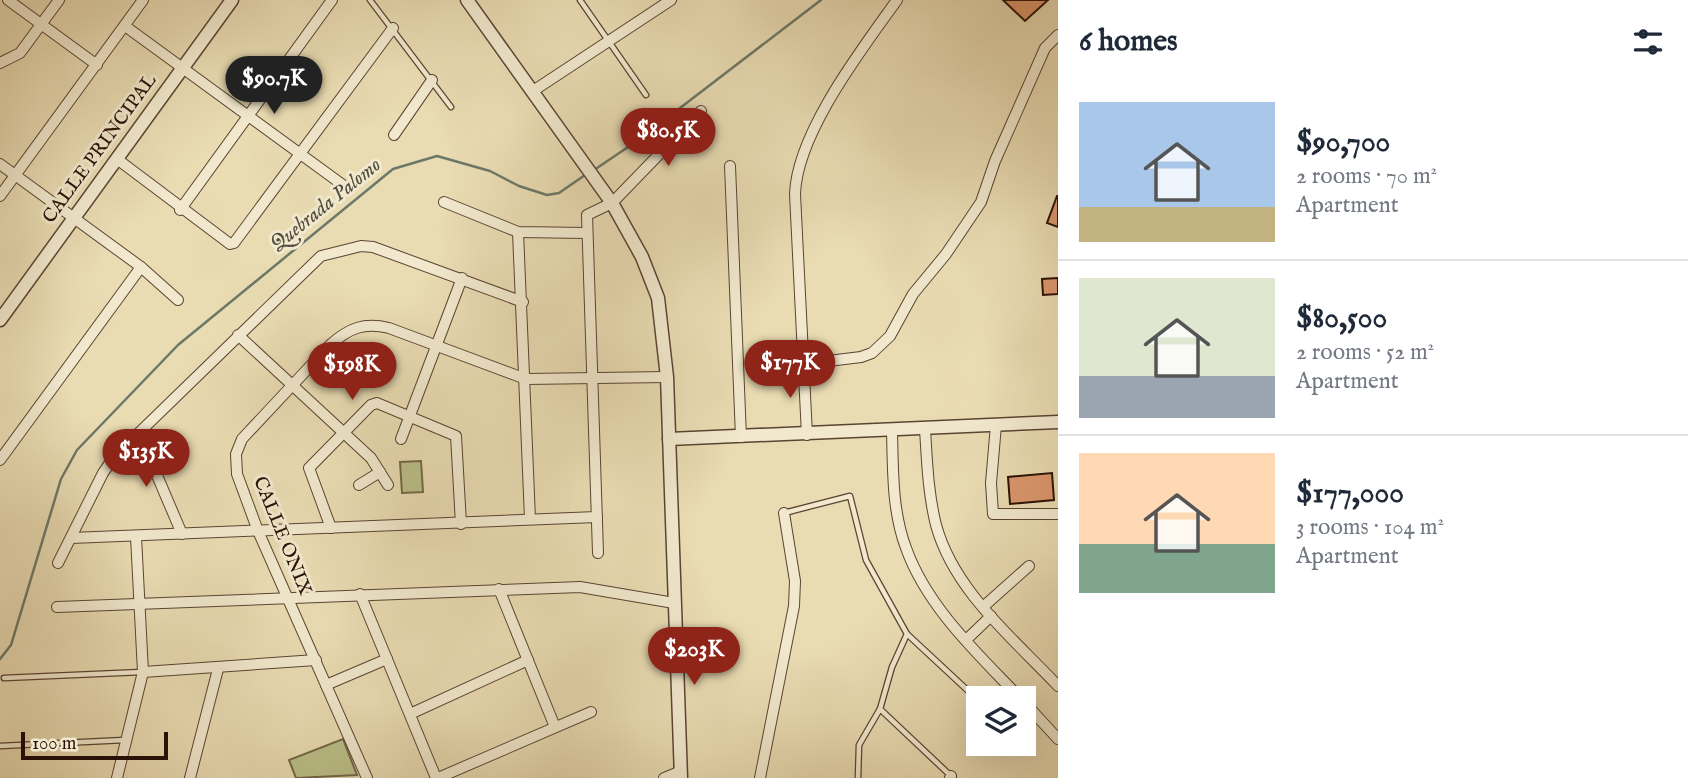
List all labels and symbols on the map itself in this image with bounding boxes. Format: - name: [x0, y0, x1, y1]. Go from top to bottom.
- pin: $90.7K: [217, 57, 331, 116]
- street label: CALLE PRINCIPAL: [38, 69, 163, 228]
- pin: $80.5K: [611, 108, 725, 168]
- water label: Quebrada Palomo: [265, 152, 387, 258]
- pin: $177K: [741, 340, 839, 400]
- pin: $198K: [303, 342, 401, 402]
- pin: $135K: [97, 430, 195, 489]
- street label: CALLE ONIX: [247, 473, 317, 600]
- pin: $203K: [645, 628, 743, 687]
- scale bar: [21, 729, 168, 761]

